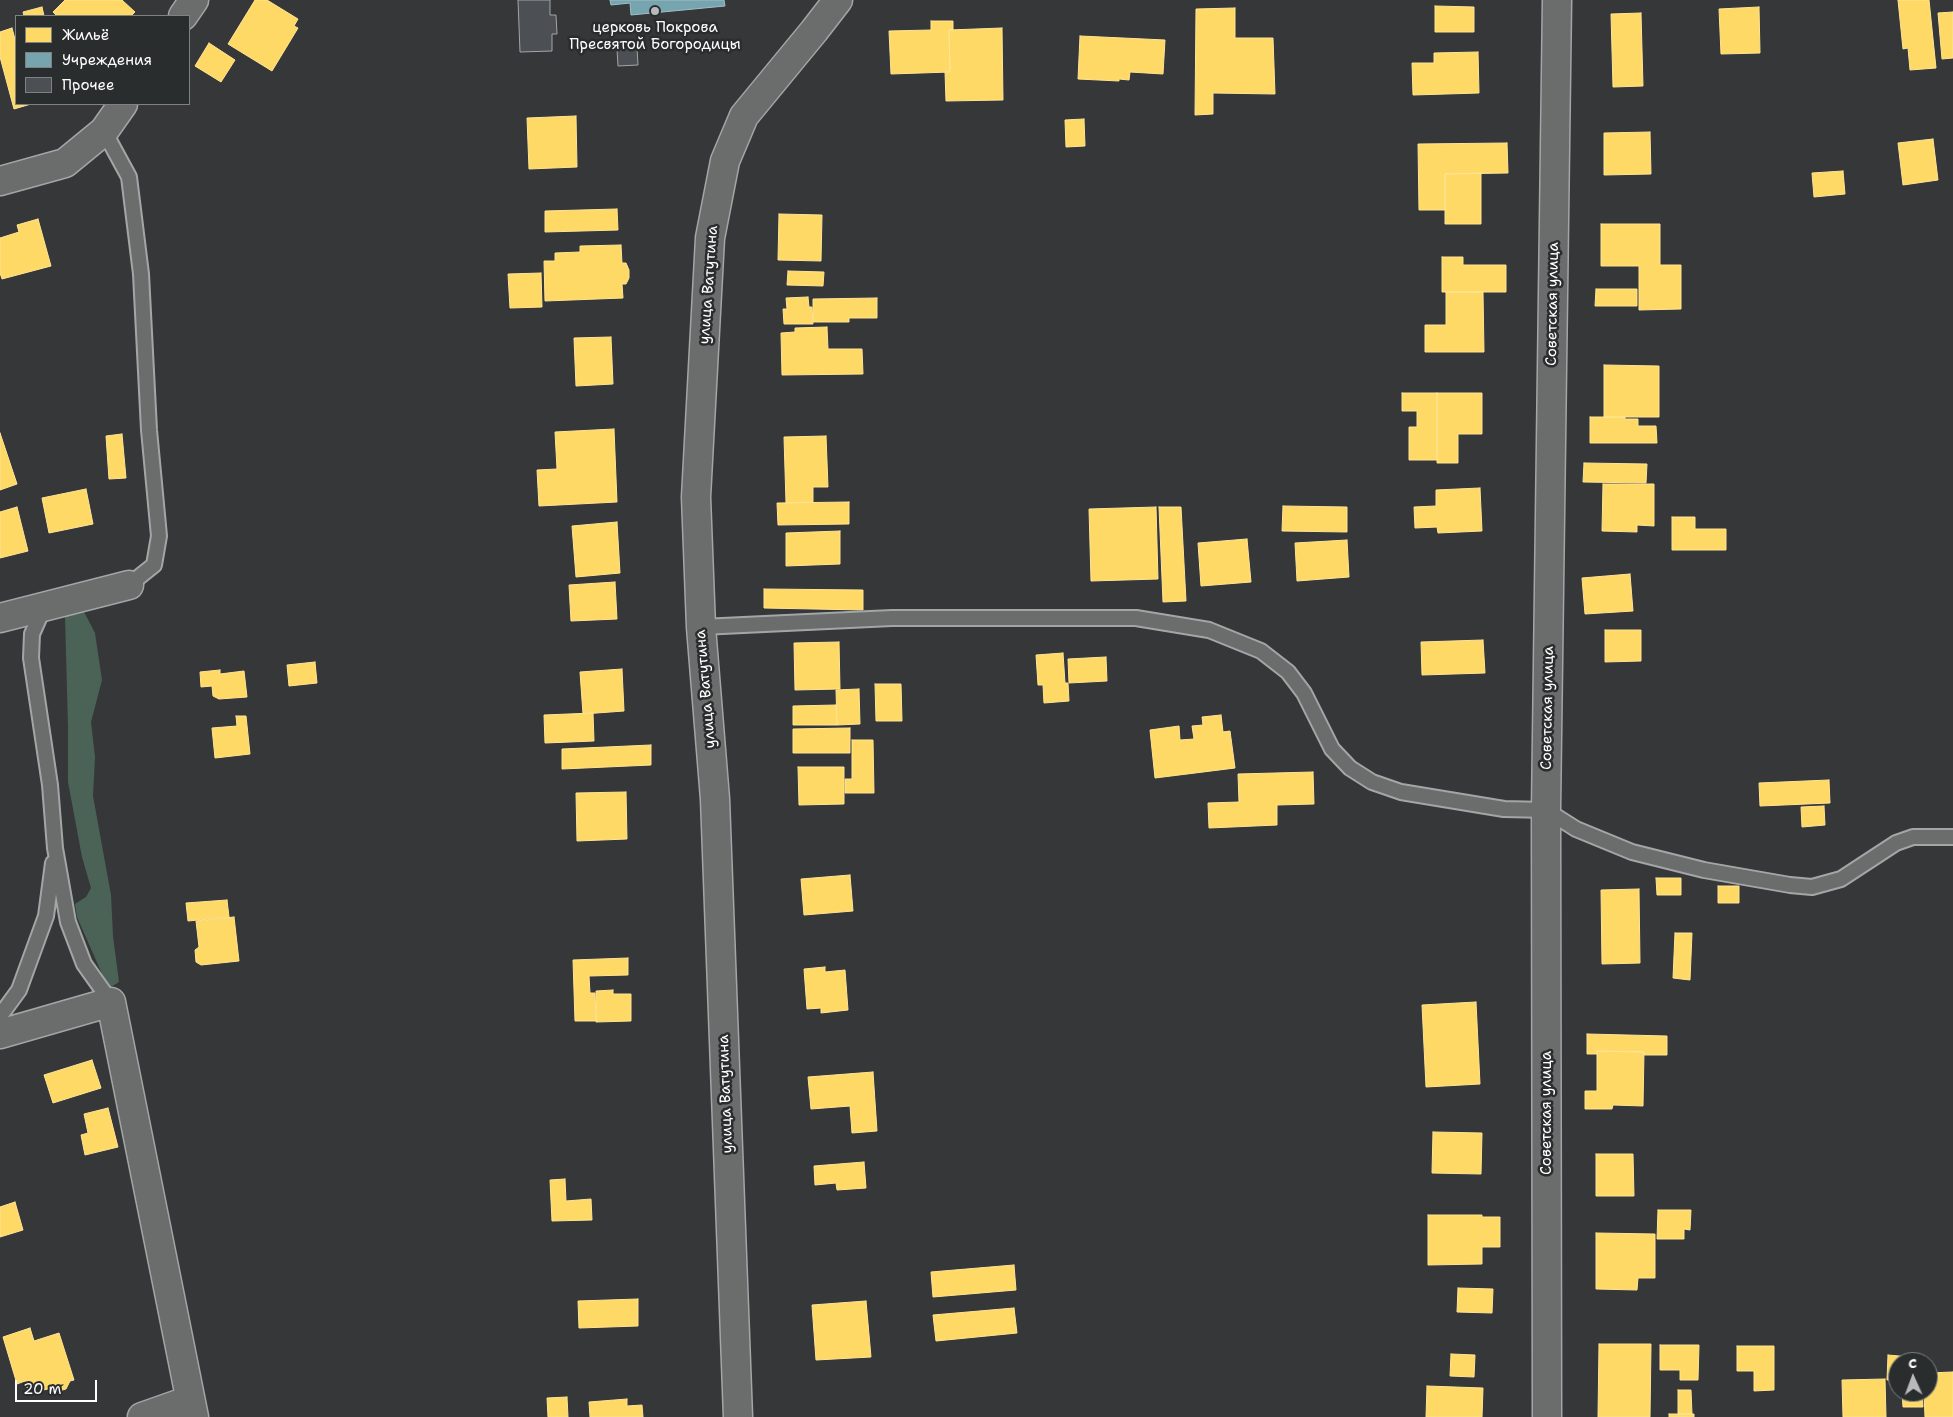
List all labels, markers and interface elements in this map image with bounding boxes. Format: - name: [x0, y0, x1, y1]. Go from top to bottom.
- marker: церковь Покрова Пресвятой Богородицы: [649, 5, 661, 17]
- legend: [15, 15, 190, 105]
- place label: церковь Покрова Пресвятой Богородицы: [569, 19, 741, 54]
- text: Жильё: [62, 25, 109, 45]
- text: Учреждения: [62, 50, 152, 70]
- text: Прочее: [62, 75, 114, 95]
- street label: улица Ватутина: [696, 225, 722, 345]
- street label: Советская улица: [1543, 242, 1563, 366]
- street label: улица Ватутина: [692, 629, 720, 749]
- street label: Советская улица: [1538, 646, 1558, 770]
- street label: улица Ватутина: [715, 1034, 737, 1154]
- street label: Советская улица: [1538, 1051, 1556, 1175]
- north arrow: [1888, 1352, 1938, 1402]
- text: С: [1908, 1354, 1917, 1372]
- scale bar: [18, 1370, 100, 1402]
- text: 20 m: [23, 1379, 62, 1399]

